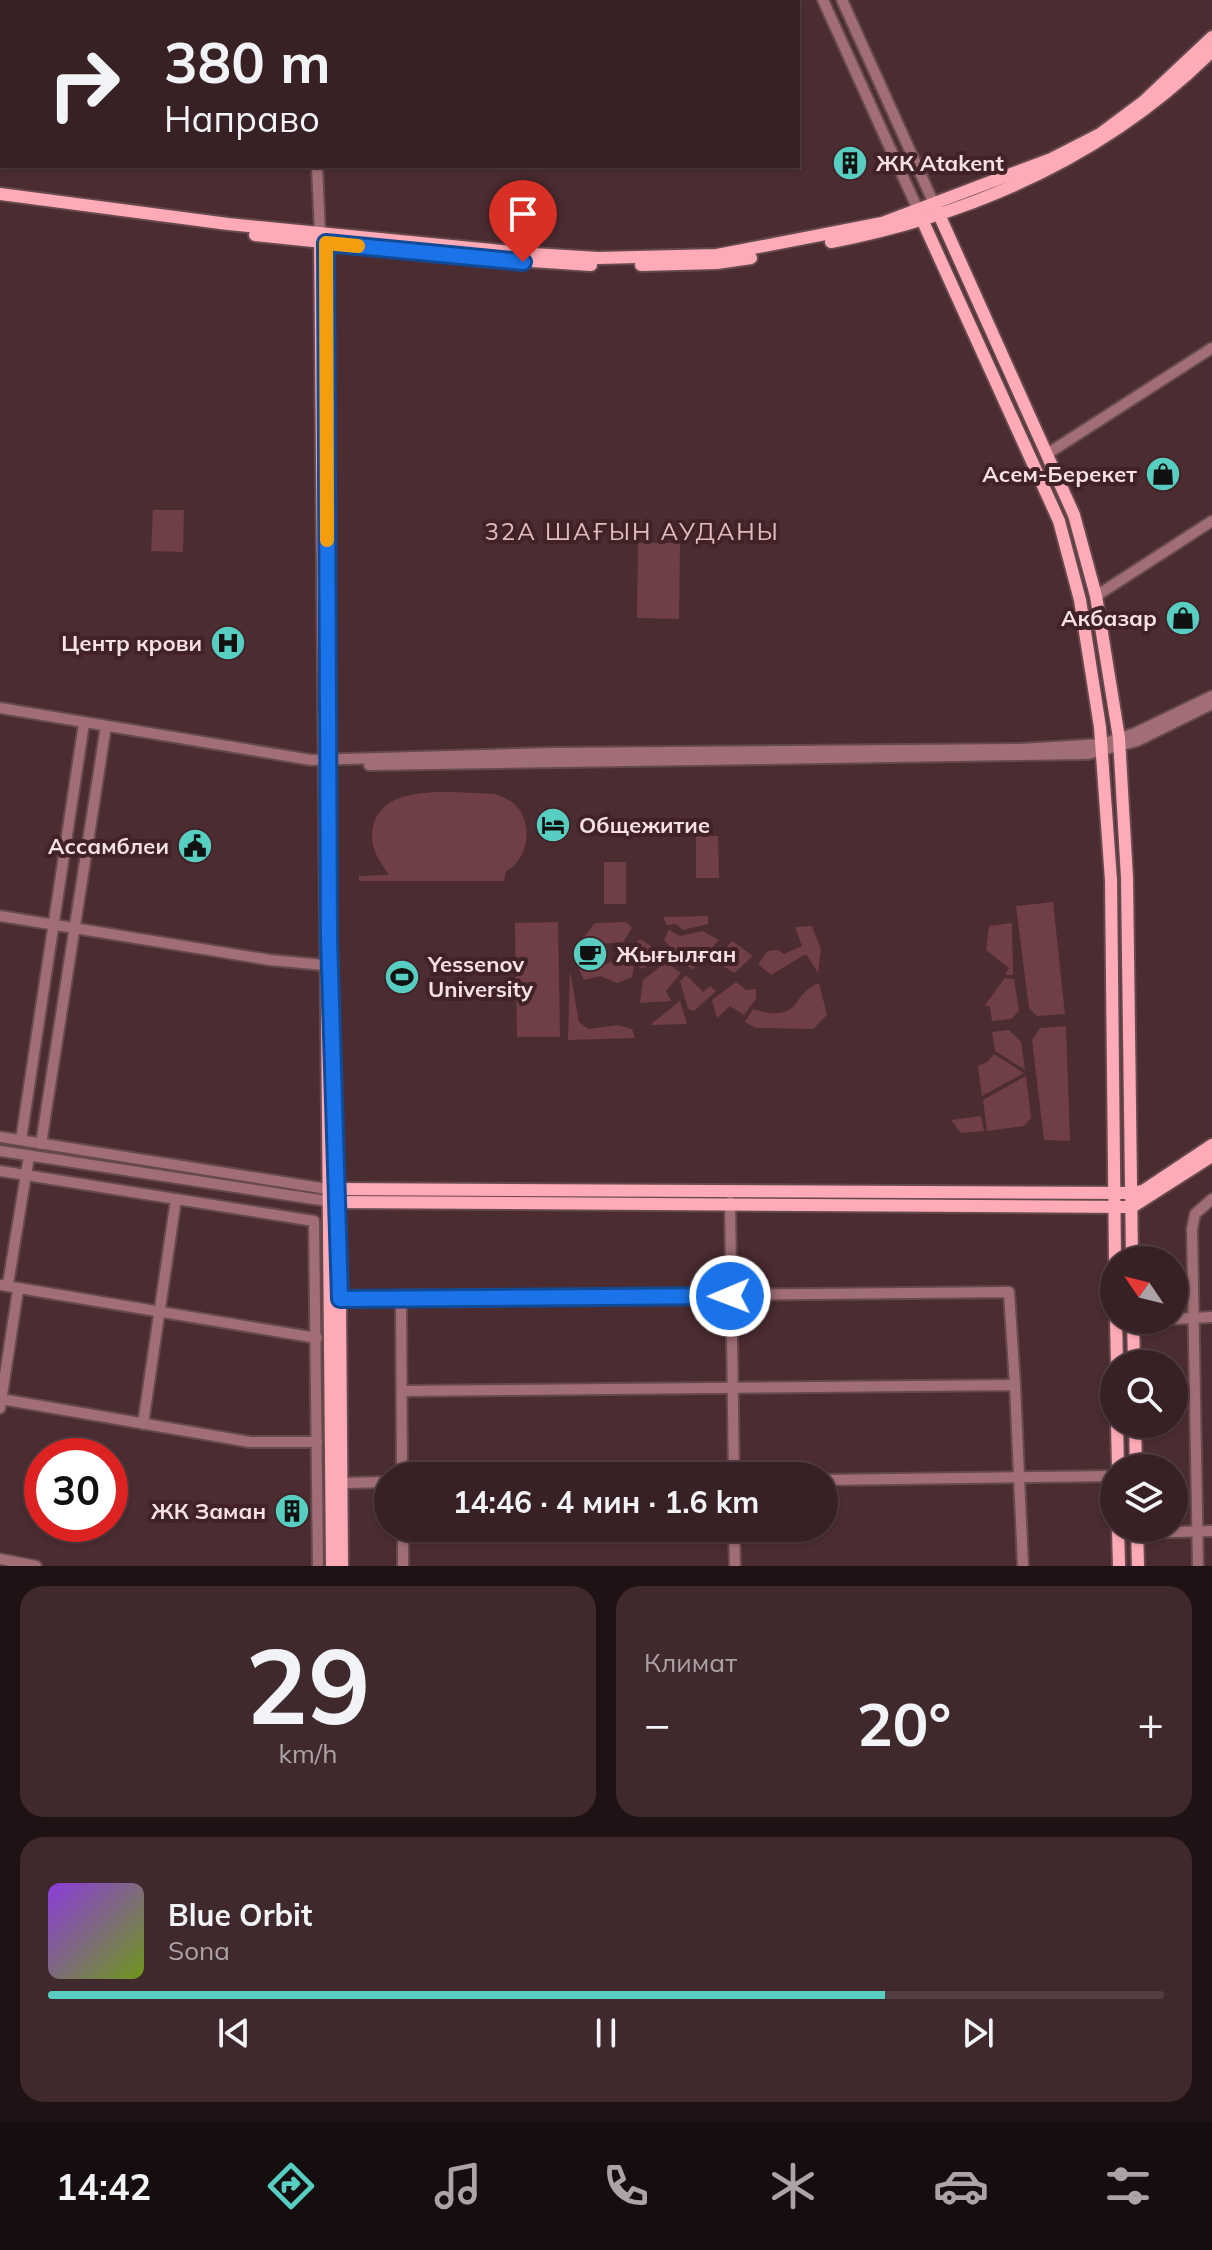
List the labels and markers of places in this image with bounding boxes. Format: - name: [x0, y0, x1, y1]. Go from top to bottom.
- building icon: ЖК Atakent: [831, 144, 869, 182]
- place label: ЖК Atakent: [876, 149, 1004, 177]
- pin: [489, 180, 557, 262]
- shop icon: Асем-Берекет: [1144, 455, 1182, 493]
- place label: Асем-Берекет: [982, 460, 1137, 488]
- shop icon: Акбазар: [1164, 599, 1202, 637]
- place label: Акбазар: [1061, 604, 1157, 632]
- hospital icon: Центр крови: [209, 624, 247, 662]
- place label: Центр крови: [61, 629, 202, 657]
- hotel icon: Общежитие: [534, 806, 572, 844]
- place label: Общежитие: [579, 811, 710, 839]
- public building icon: Ассамблеи: [176, 827, 214, 865]
- place label: Ассамблеи: [48, 832, 169, 860]
- cafe icon: Жығылған: [571, 935, 609, 973]
- place label: Жығылған: [616, 940, 736, 968]
- place label: Yessenov University: [427, 950, 533, 1003]
- sports icon: Yessenov University: [383, 958, 421, 996]
- building icon: ЖК Заман: [273, 1492, 311, 1530]
- place label: ЖК Заман: [151, 1497, 266, 1525]

